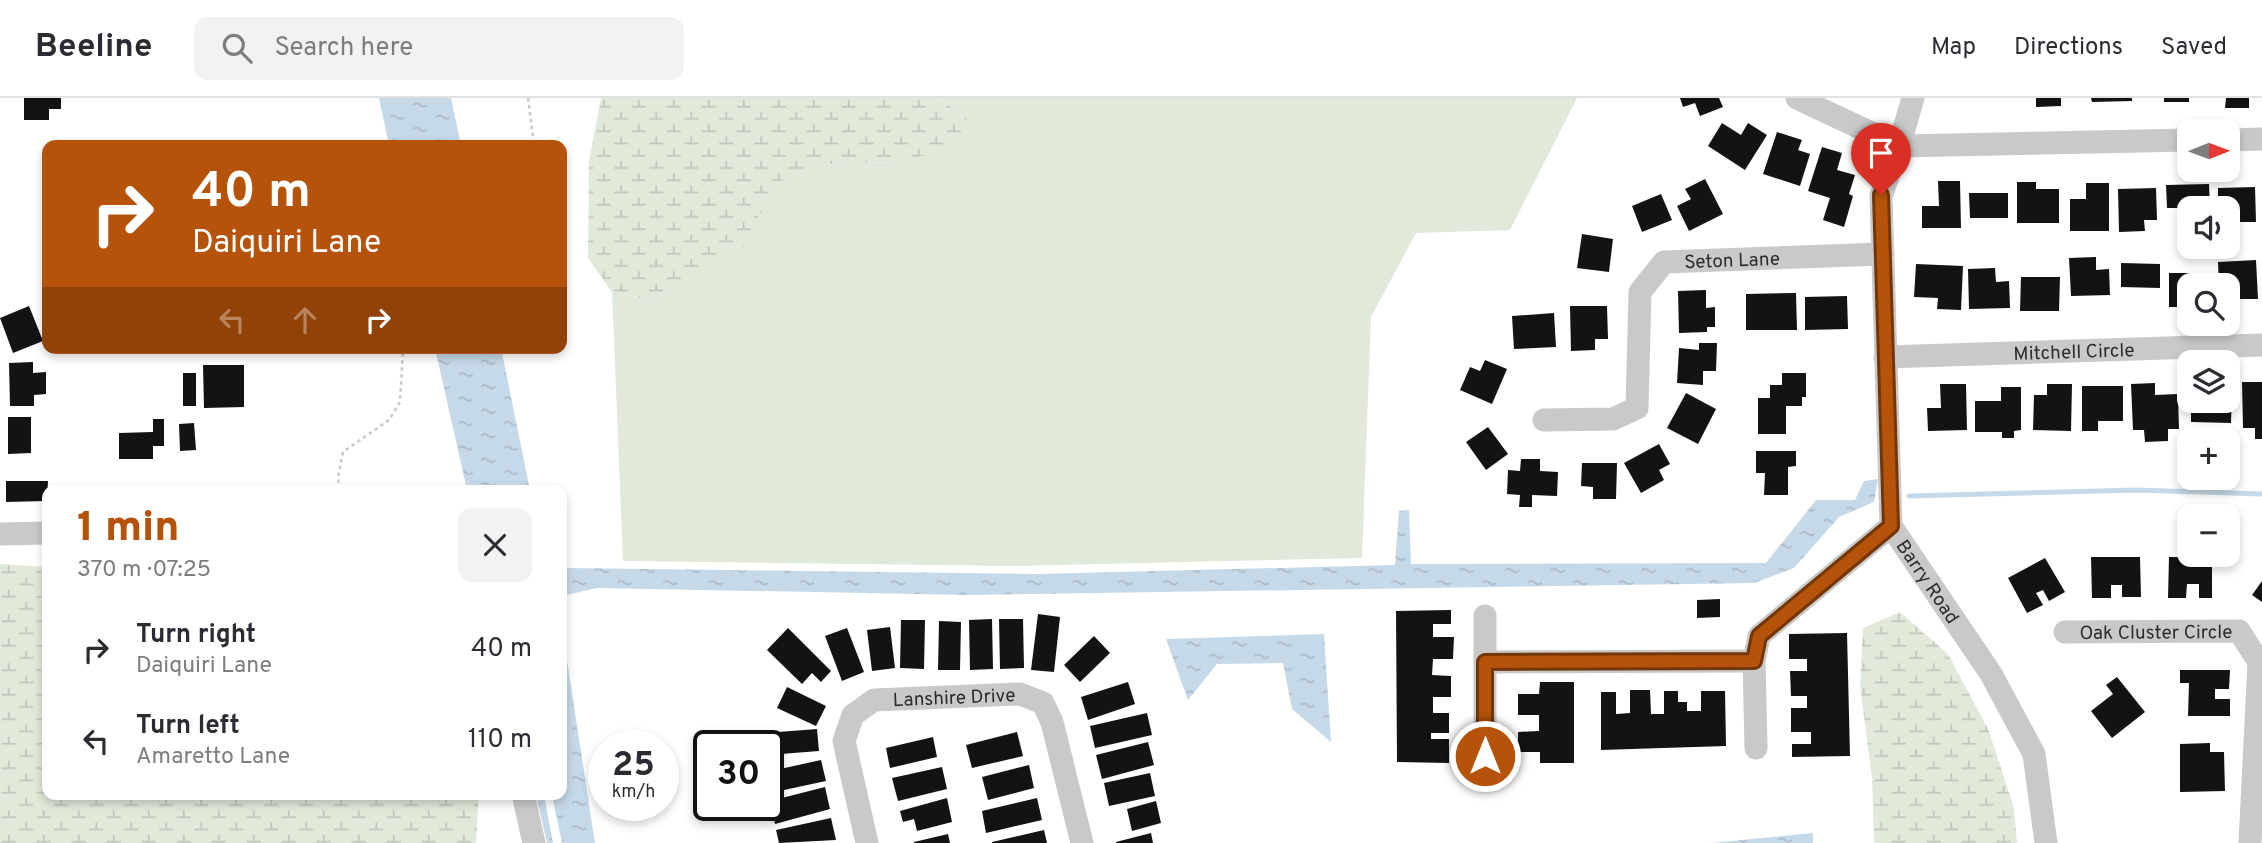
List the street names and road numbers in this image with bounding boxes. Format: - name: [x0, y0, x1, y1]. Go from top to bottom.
- street label: Seton Lane: [1684, 248, 1781, 275]
- street label: Mitchell Circle: [2013, 339, 2135, 367]
- street label: Barry Road: [1890, 536, 1964, 629]
- street label: Oak Cluster Circle: [2079, 621, 2233, 646]
- street label: Lanshire Drive: [892, 684, 1016, 713]

